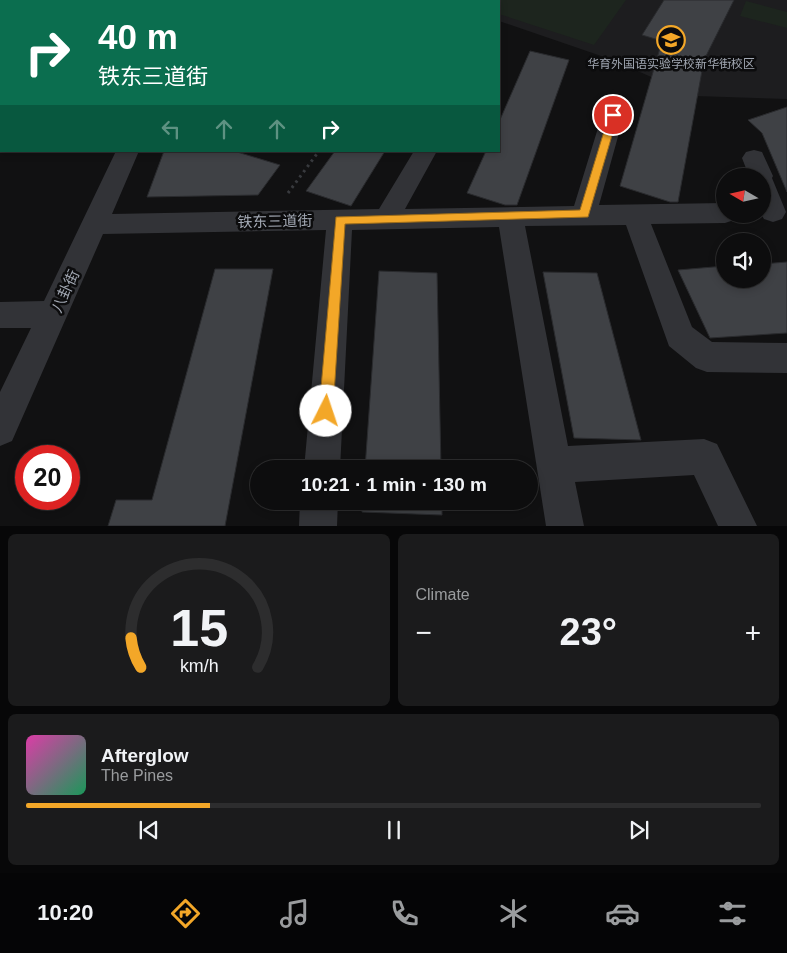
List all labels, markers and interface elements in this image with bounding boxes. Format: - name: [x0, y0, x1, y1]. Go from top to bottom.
- text: 40 m: [98, 17, 178, 56]
- icon: right: [15, 20, 80, 85]
- school or university icon: 华育外国语实验学校新华街校区: [656, 25, 686, 55]
- place label: 华育外国语实验学校新华街校区: [587, 57, 755, 71]
- text: 铁东三道街: [98, 64, 208, 89]
- pin: [592, 94, 634, 136]
- icon: arrive: [599, 101, 627, 129]
- icon: left: [157, 115, 185, 143]
- icon: ahead: [210, 115, 238, 143]
- icon: ahead: [263, 115, 291, 143]
- icon: right: [316, 115, 344, 143]
- north arrow: [716, 168, 771, 222]
- map controls: [716, 168, 771, 288]
- street label: 铁东三道街: [237, 212, 313, 230]
- button: sound: [716, 233, 771, 288]
- street label: 八卦街: [48, 267, 82, 315]
- position arrow: [299, 384, 351, 436]
- speed limit sign: 20: [15, 445, 80, 510]
- text: 10:21 · 1 min · 130 m: [301, 474, 487, 495]
- text: Climate: [416, 586, 470, 603]
- text: 15: [170, 599, 228, 657]
- text: 23°: [560, 611, 617, 653]
- text: −: [416, 617, 432, 648]
- text: +: [745, 617, 761, 648]
- text: km/h: [179, 656, 218, 676]
- text: Afterglow: [101, 745, 189, 766]
- text: The Pines: [101, 767, 173, 784]
- icon: previous: [135, 816, 163, 844]
- icon: pause: [380, 816, 408, 844]
- icon: next: [625, 816, 653, 844]
- icon: directions: [168, 896, 203, 931]
- icon: music: [277, 896, 312, 931]
- icon: phone: [387, 896, 422, 931]
- icon: climate: [496, 896, 531, 931]
- icon: car: [605, 896, 640, 931]
- icon: filters: [715, 896, 750, 931]
- text: 10:20: [37, 900, 93, 925]

